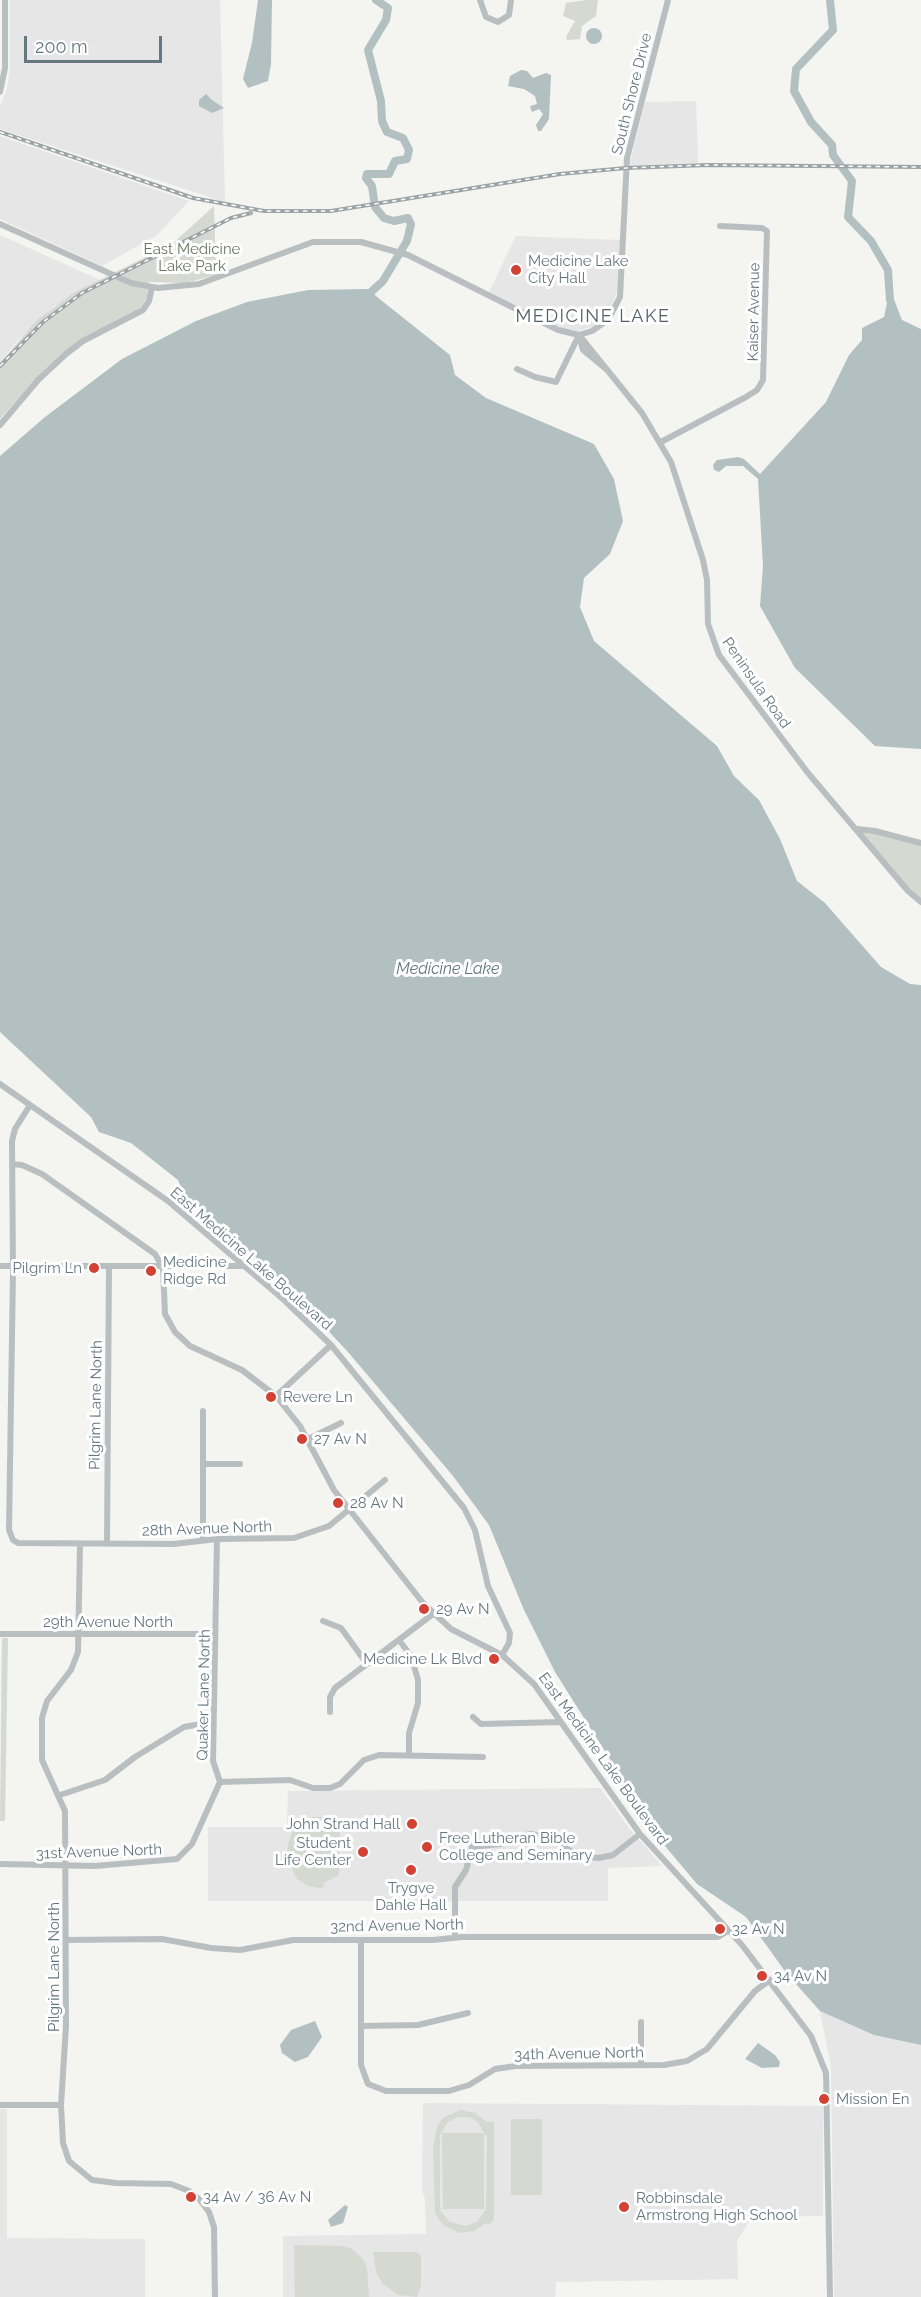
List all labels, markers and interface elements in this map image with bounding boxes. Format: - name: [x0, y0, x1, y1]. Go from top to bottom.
- scale bar: [27, 24, 165, 62]
- street label: South Shore Drive: [608, 31, 656, 157]
- text: 200 m: [35, 36, 88, 57]
- park label: East Medicine Lake Park: [144, 240, 240, 275]
- place label: Medicine Lake City Hall: [528, 252, 629, 287]
- street label: Kaiser Avenue: [744, 262, 764, 362]
- marker: Medicine Lake City Hall: [509, 263, 523, 277]
- district label: MEDICINE LAKE: [515, 306, 671, 328]
- street label: Peninsula Road: [718, 634, 794, 732]
- water label: Medicine Lake: [396, 959, 500, 979]
- street label: East Medicine Lake Boulevard: [166, 1184, 336, 1334]
- place label: Medicine Ridge Rd: [163, 1253, 226, 1288]
- place label: Pilgrim Ln: [12, 1259, 82, 1277]
- marker: Pilgrim Ln: [87, 1261, 101, 1275]
- marker: Medicine Ridge Rd: [144, 1264, 158, 1278]
- street label: Pilgrim Lane North: [86, 1340, 106, 1470]
- place label: Revere Ln: [283, 1388, 353, 1406]
- marker: Revere Ln: [264, 1390, 278, 1404]
- place label: 27 Av N: [314, 1430, 367, 1448]
- marker: 27 Av N: [295, 1432, 309, 1446]
- place label: 28 Av N: [350, 1494, 404, 1512]
- marker: 28 Av N: [331, 1496, 345, 1510]
- street label: 28th Avenue North: [142, 1518, 272, 1540]
- place label: 29 Av N: [436, 1600, 489, 1618]
- marker: 29 Av N: [417, 1602, 431, 1616]
- street label: 29th Avenue North: [43, 1613, 173, 1631]
- street label: Quaker Lane North: [194, 1629, 214, 1761]
- place label: Medicine Lk Blvd: [363, 1650, 482, 1668]
- marker: Medicine Lk Blvd: [487, 1652, 501, 1666]
- street label: East Medicine Lake Boulevard: [534, 1669, 672, 1849]
- place label: John Strand Hall: [286, 1815, 400, 1833]
- marker: John Strand Hall: [405, 1817, 419, 1831]
- place label: Free Lutheran Bible College and Seminary: [439, 1829, 592, 1864]
- place label: Student Life Center: [275, 1834, 351, 1869]
- marker: Free Lutheran Bible College and Seminary: [420, 1840, 434, 1854]
- street label: 31st Avenue North: [36, 1841, 162, 1863]
- marker: Student Life Center: [356, 1845, 370, 1859]
- marker: Trygve Dahle Hall: [404, 1863, 418, 1877]
- place label: Trygve Dahle Hall: [375, 1879, 447, 1914]
- street label: Pilgrim Lane North: [45, 1902, 63, 2032]
- street label: 32nd Avenue North: [330, 1916, 464, 1936]
- place label: 32 Av N: [732, 1920, 785, 1938]
- marker: 32 Av N: [713, 1922, 727, 1936]
- place label: 34 Av N: [774, 1967, 827, 1985]
- marker: 34 Av N: [755, 1969, 769, 1983]
- street label: 34th Avenue North: [514, 2044, 644, 2064]
- place label: Mission En: [836, 2090, 909, 2108]
- marker: Mission En: [817, 2092, 831, 2106]
- place label: 34 Av / 36 Av N: [203, 2188, 311, 2206]
- place label: Robbinsdale Armstrong High School: [636, 2189, 797, 2224]
- marker: 34 Av / 36 Av N: [184, 2190, 198, 2204]
- marker: Robbinsdale Armstrong High School: [617, 2200, 631, 2214]

